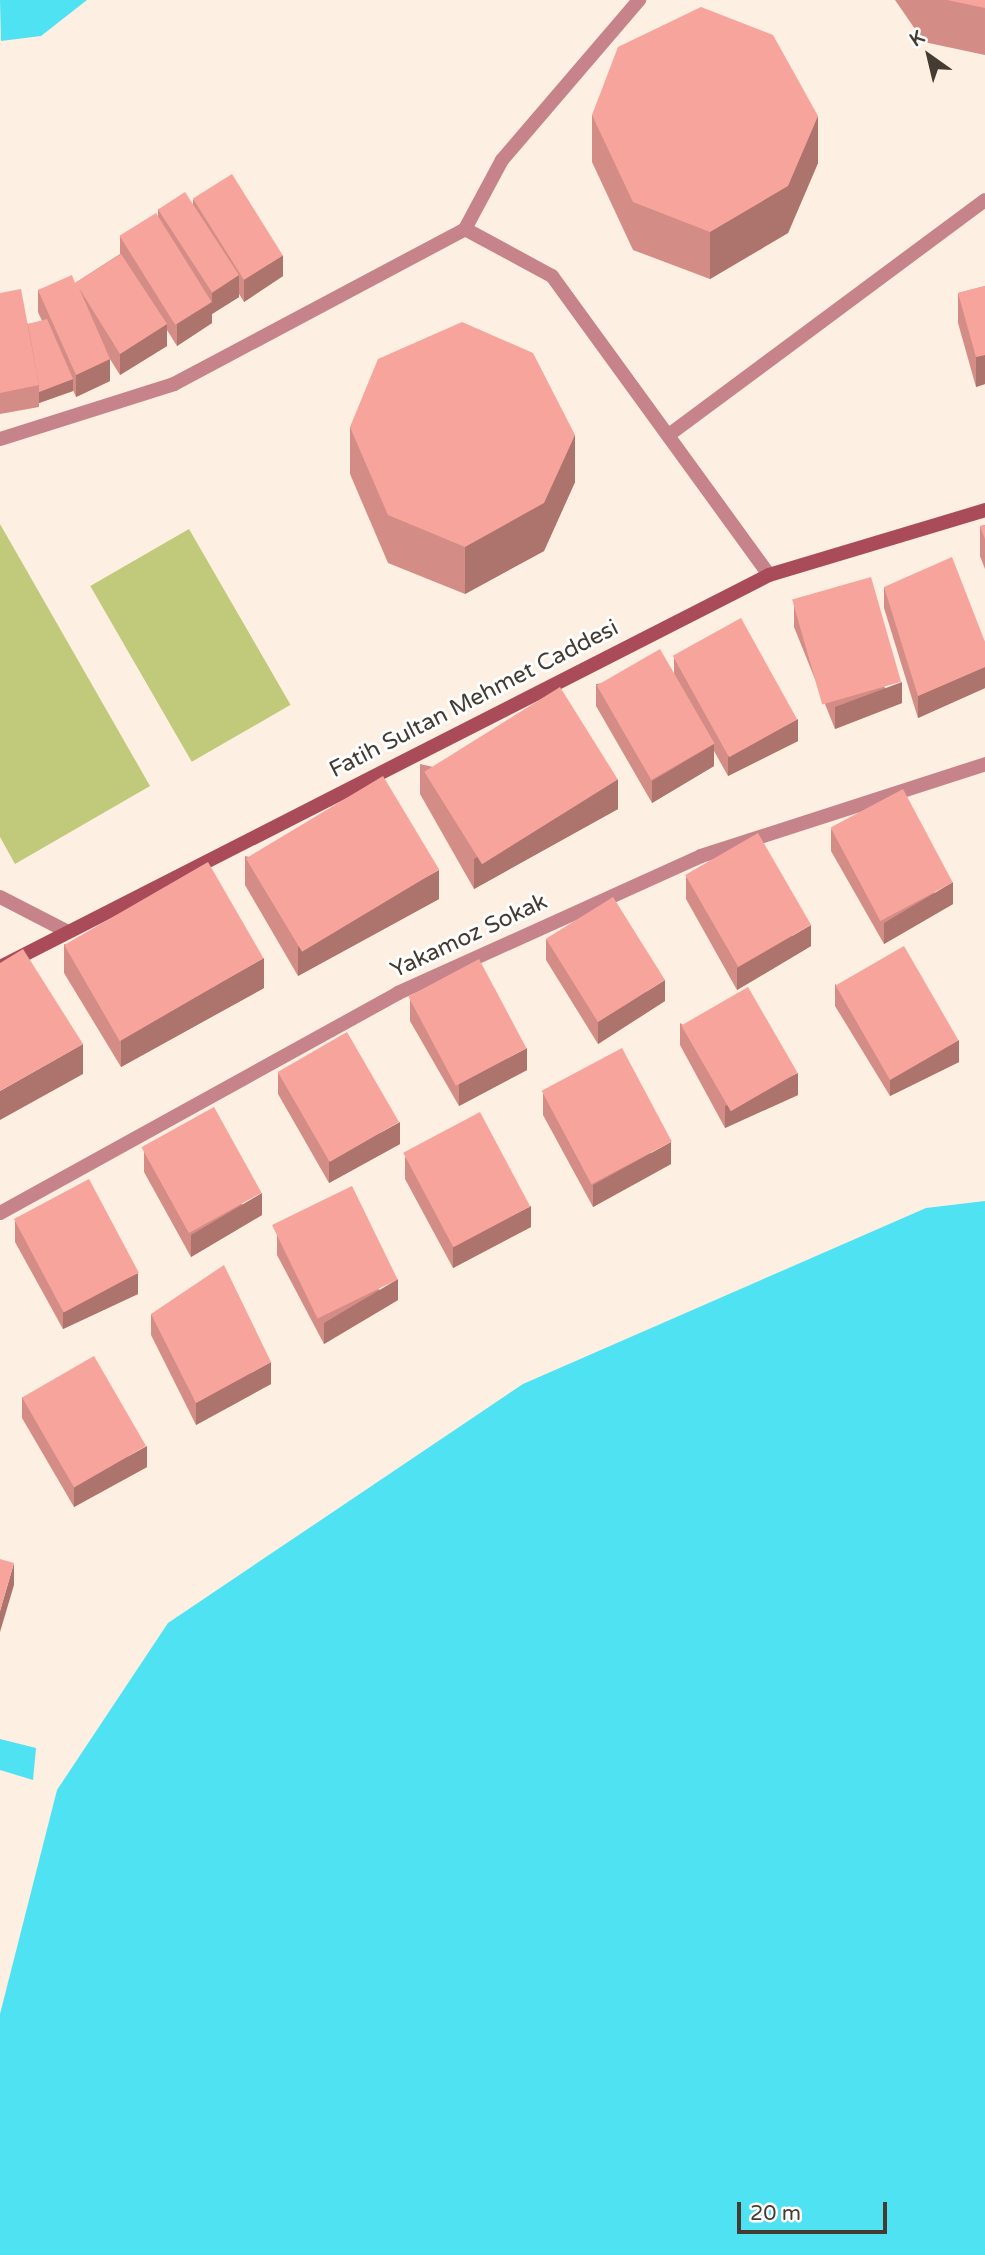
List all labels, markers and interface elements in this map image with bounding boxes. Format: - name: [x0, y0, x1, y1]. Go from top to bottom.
- north arrow: [894, 21, 964, 91]
- text: K: [906, 26, 929, 51]
- street label: Fatih Sultan Mehmet Caddesi: [325, 614, 623, 784]
- street label: Yakamoz Sokak: [386, 888, 552, 984]
- scale bar: [740, 2188, 890, 2232]
- text: 20 m: [750, 2201, 801, 2226]

